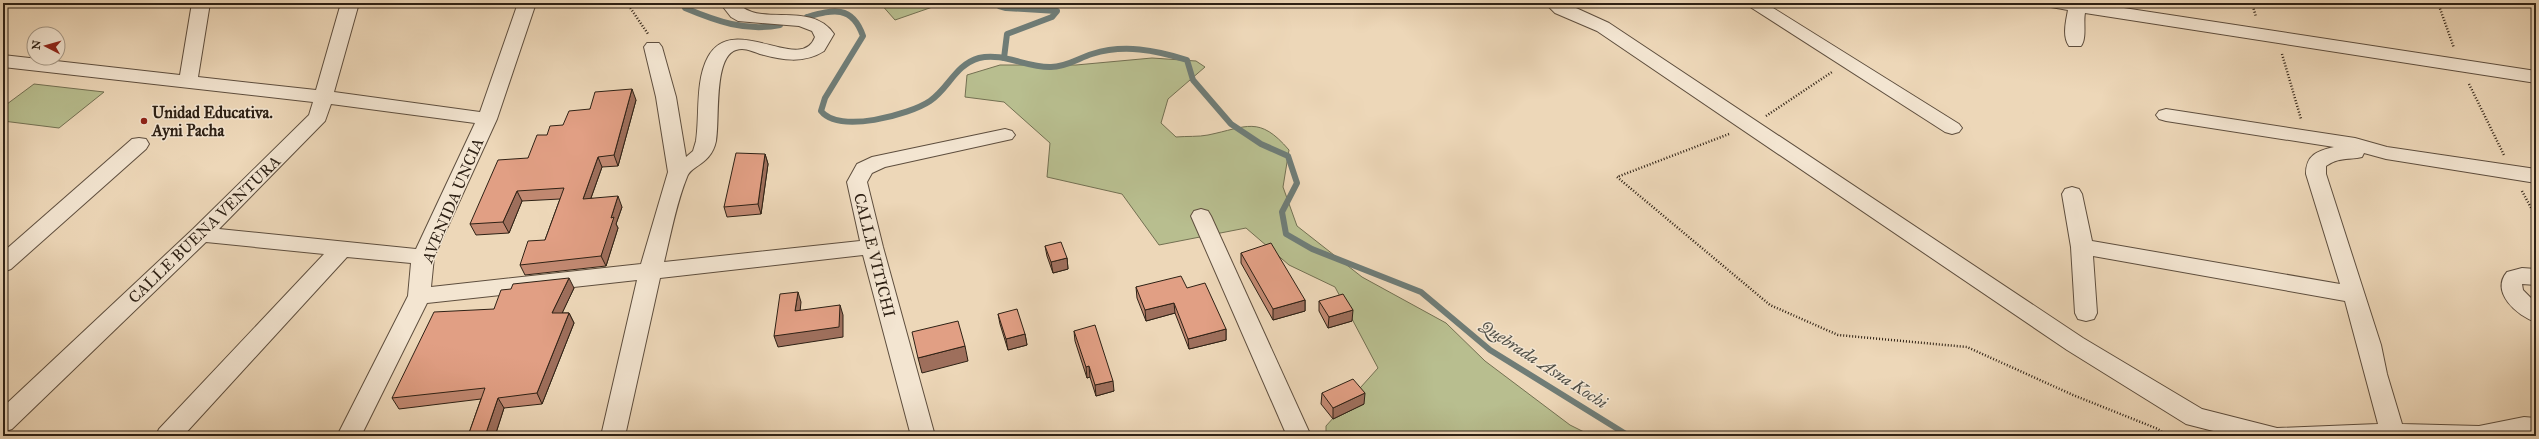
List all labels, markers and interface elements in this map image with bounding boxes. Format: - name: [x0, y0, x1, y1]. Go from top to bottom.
- north arrow: [26, 26, 66, 66]
- text: N: [30, 39, 44, 50]
- place label: Unidad Educativa. Ayni Pacha: [151, 103, 273, 141]
- marker: Unidad Educativa. Ayni Pacha: [139, 116, 149, 126]
- street label: AVENIDA UNCIA: [417, 135, 487, 266]
- street label: CALLE BUENA VENTURA: [124, 151, 285, 307]
- street label: CALLE VITICHI: [850, 191, 899, 319]
- water label: Quebrada Asna Kochi: [1475, 315, 1612, 414]

